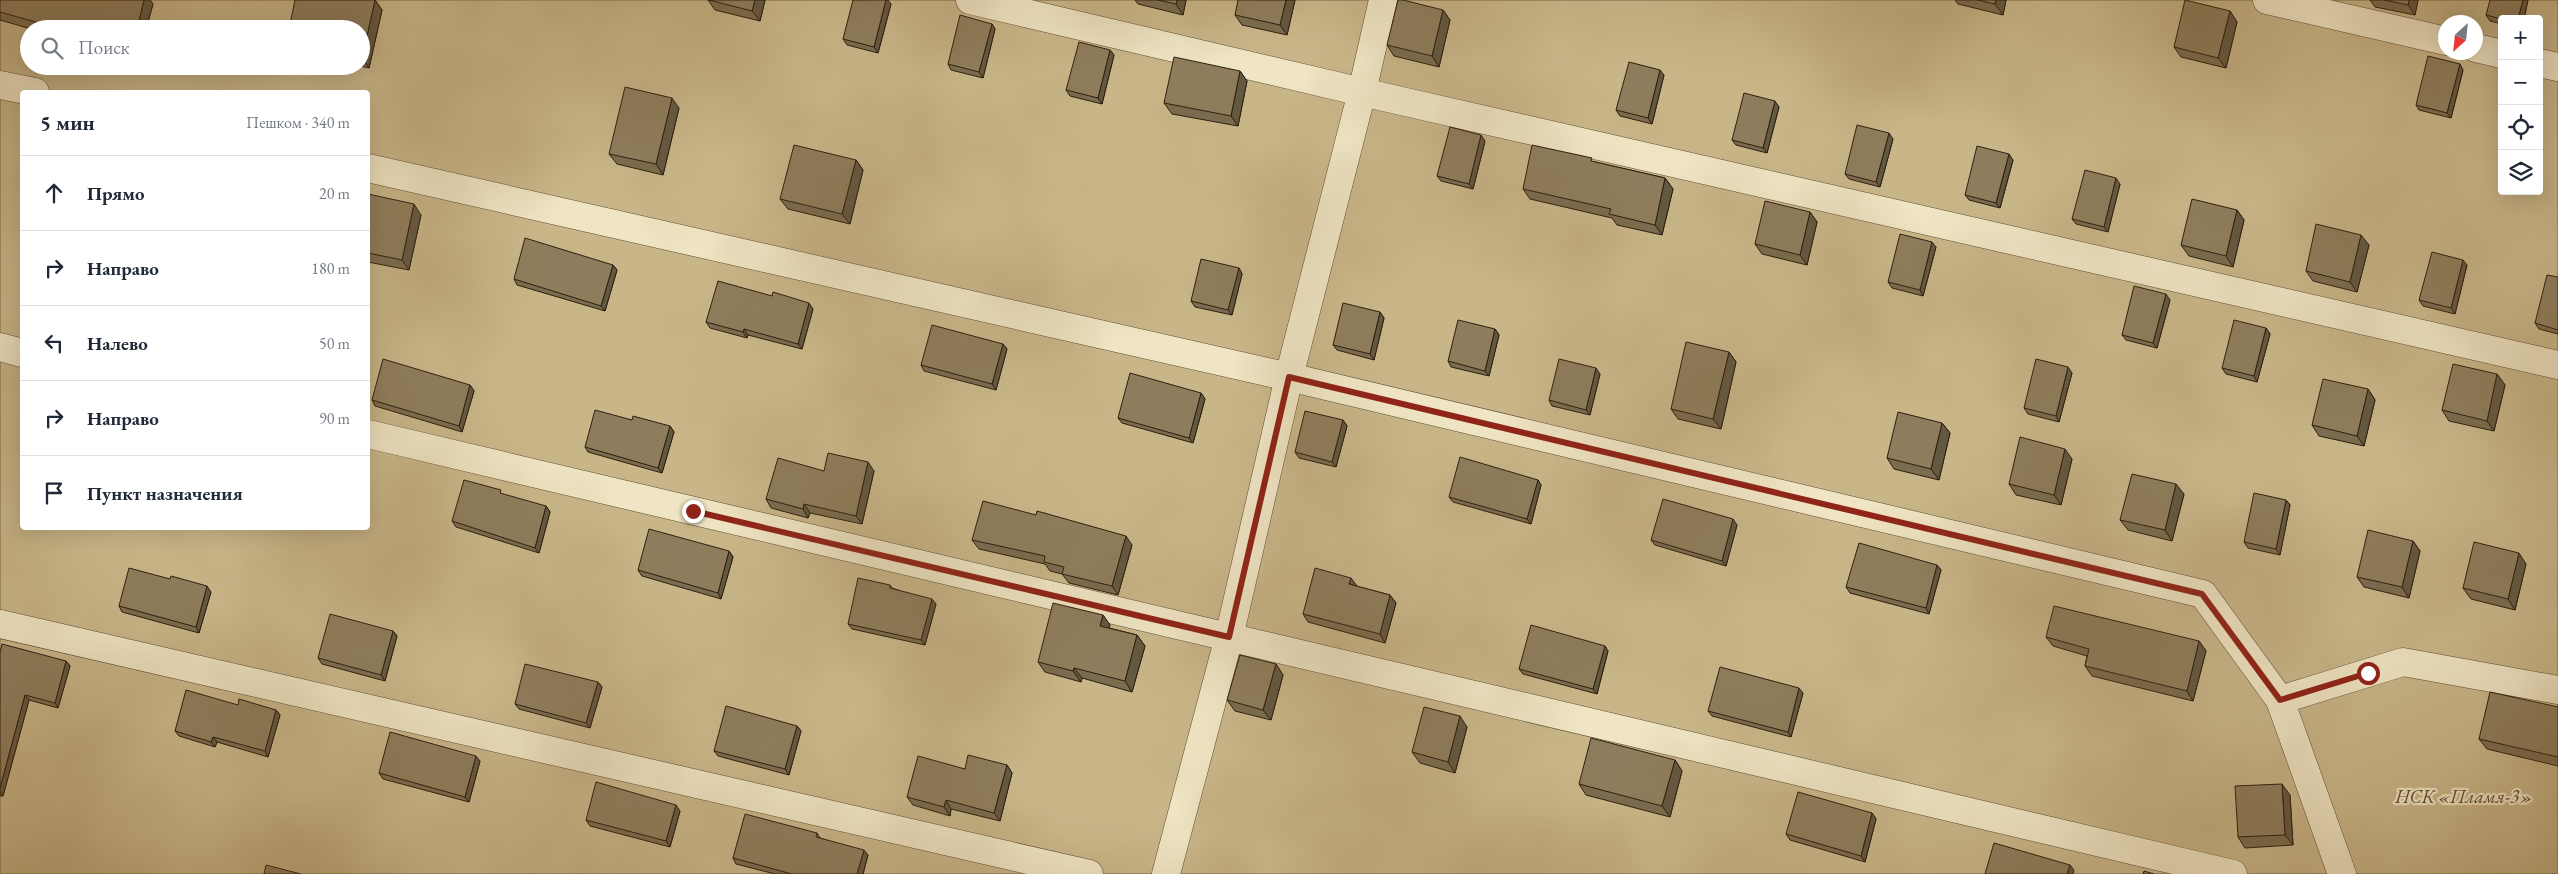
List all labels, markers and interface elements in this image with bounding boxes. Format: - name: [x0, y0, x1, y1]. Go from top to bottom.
- north arrow: [2438, 15, 2483, 60]
- map controls: [2498, 15, 2543, 195]
- button: +: [2498, 15, 2543, 60]
- search box: [20, 20, 370, 75]
- icon: search: [38, 34, 66, 62]
- text: Поиск: [78, 35, 130, 60]
- button: −: [2498, 60, 2543, 105]
- button: locate: [2498, 105, 2543, 150]
- text: 5 мин: [40, 109, 95, 136]
- text: Пешком · 340 m: [246, 112, 350, 133]
- button: layers: [2498, 150, 2543, 195]
- icon: ahead: [40, 179, 68, 207]
- text: Прямо: [87, 181, 145, 206]
- text: 20 m: [319, 183, 350, 204]
- icon: right: [40, 254, 68, 282]
- text: Направо: [87, 256, 159, 281]
- text: 180 m: [311, 258, 350, 279]
- icon: left: [40, 329, 68, 357]
- text: Налево: [87, 331, 148, 356]
- text: 50 m: [319, 333, 350, 354]
- icon: right: [40, 404, 68, 432]
- text: Направо: [87, 406, 159, 431]
- text: 90 m: [319, 408, 350, 429]
- icon: arrive: [40, 479, 68, 507]
- text: Пункт назначения: [87, 481, 243, 506]
- route end: [682, 500, 705, 523]
- route start: [2357, 662, 2380, 685]
- park label: НСК «Пламя-3»: [2394, 784, 2533, 809]

